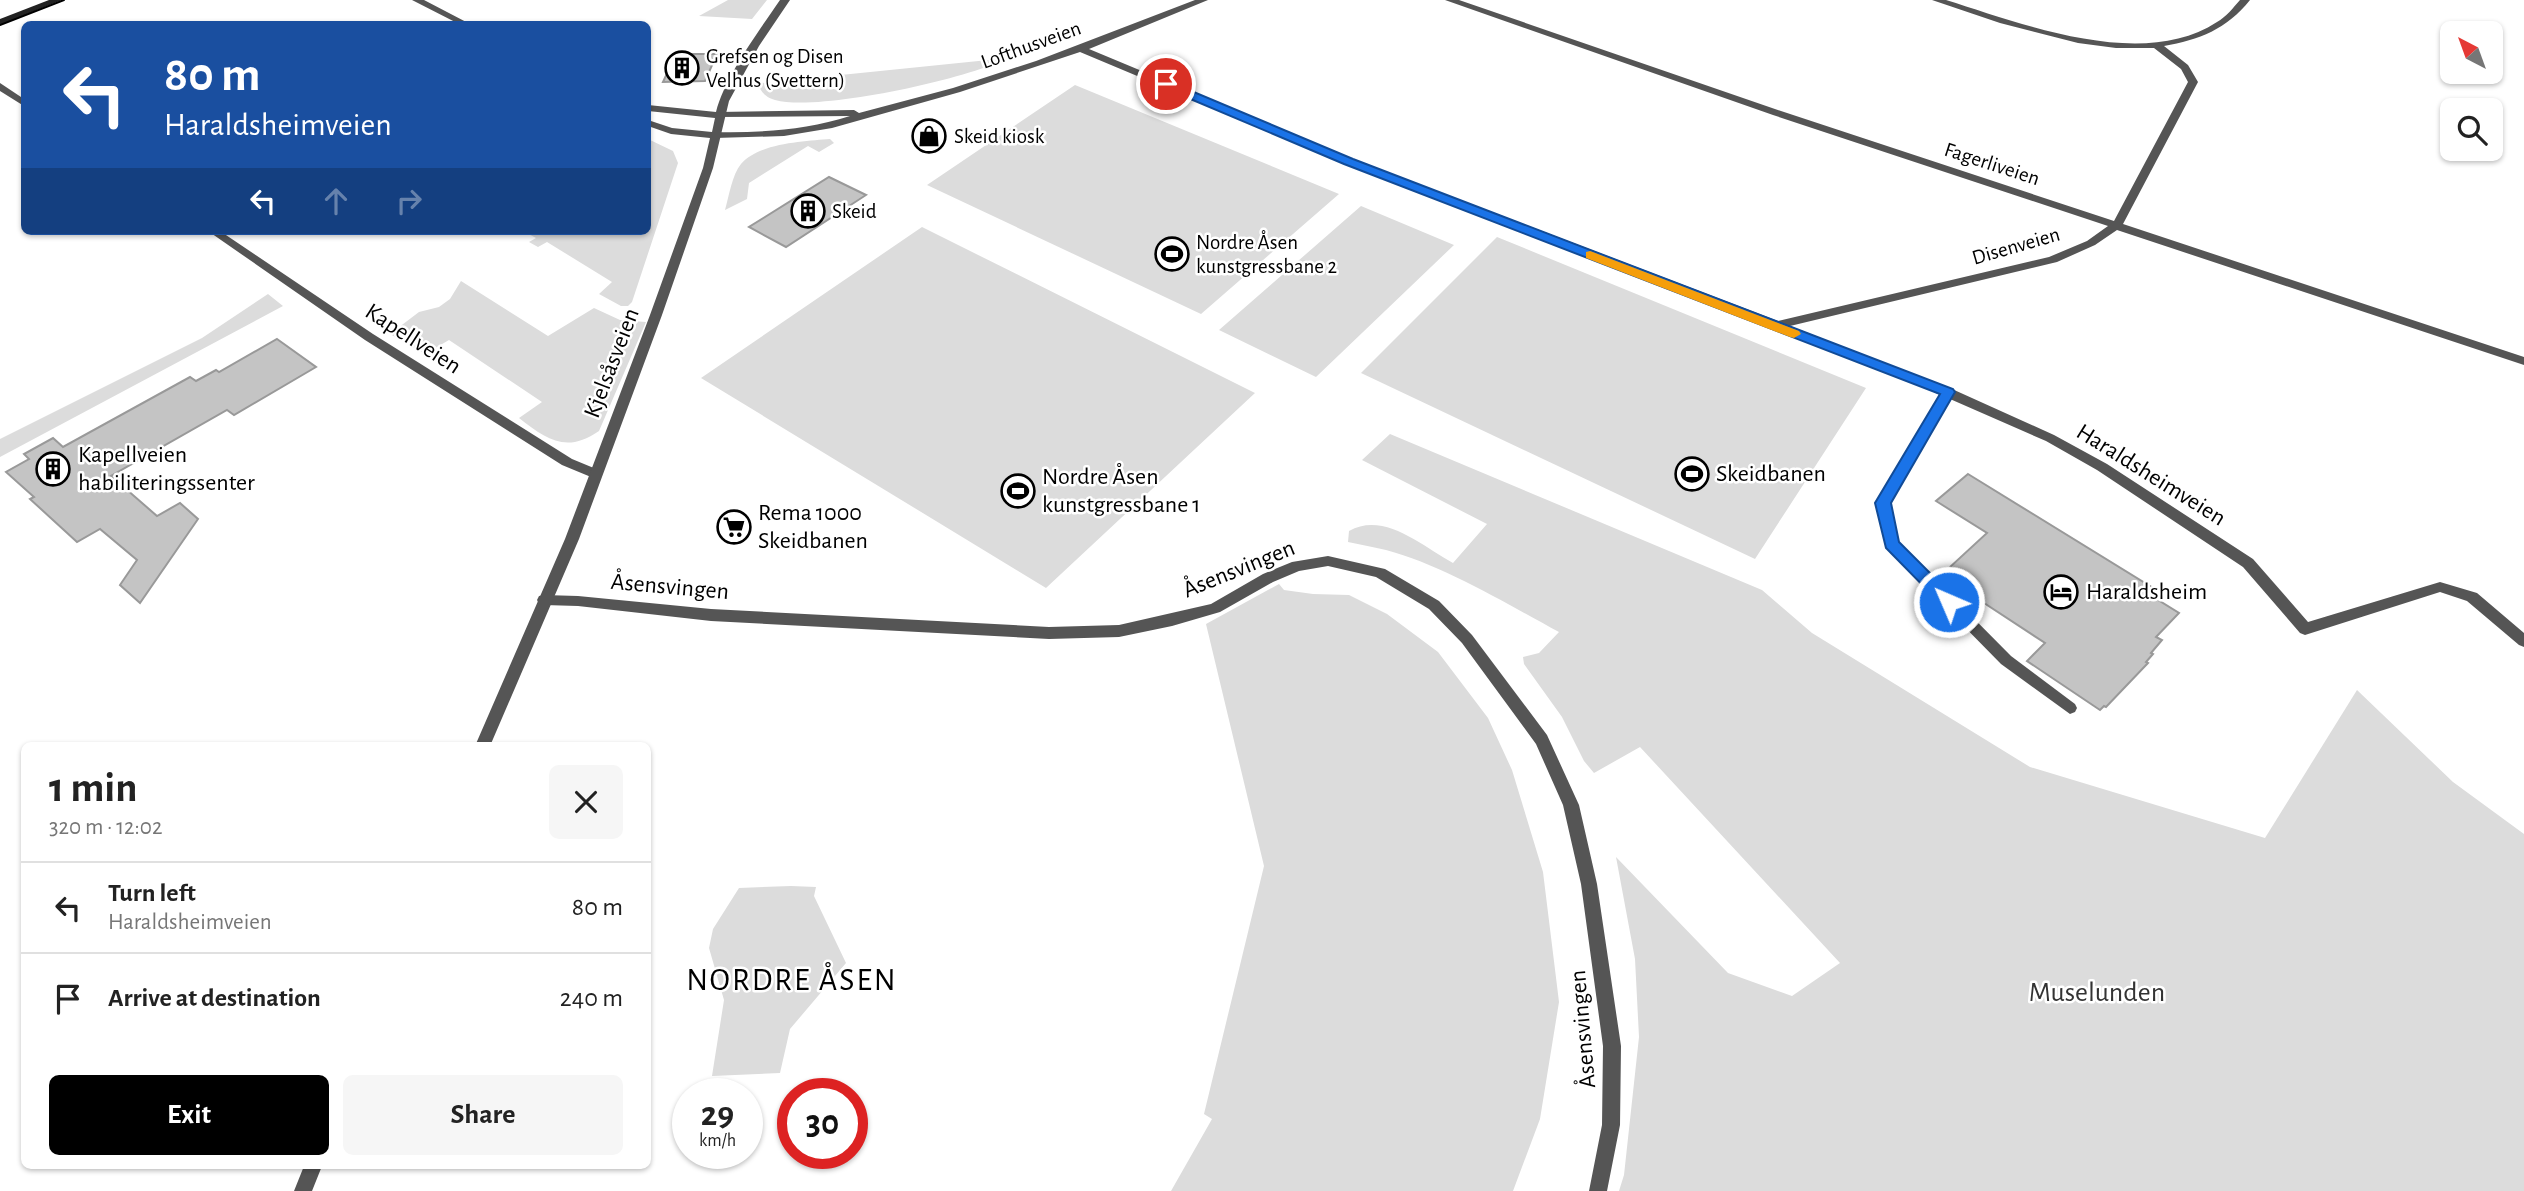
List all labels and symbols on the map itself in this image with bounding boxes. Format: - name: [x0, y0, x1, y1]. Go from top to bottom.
- street label: Lofthusveien: [978, 17, 1084, 73]
- north arrow: [2440, 21, 2502, 84]
- place label: Grefsen og Disen Velhus (Svettern): [706, 46, 845, 91]
- building icon: Grefsen og Disen Velhus (Svettern): [663, 49, 701, 87]
- pin: [1136, 54, 1196, 114]
- shop icon: Skeid kiosk: [910, 117, 948, 155]
- place label: Skeid kiosk: [954, 126, 1045, 147]
- street label: Fagerliveien: [1942, 139, 2042, 189]
- building icon: Skeid: [789, 192, 827, 230]
- place label: Skeid: [832, 201, 877, 222]
- street label: Disenveien: [1970, 223, 2062, 269]
- place label: Nordre Åsen kunstgressbane 2: [1196, 230, 1337, 277]
- sports icon: Nordre Åsen kunstgressbane 2: [1153, 235, 1191, 273]
- street label: Kapellveien: [361, 299, 465, 379]
- street label: Kjelsåsveien: [580, 305, 644, 421]
- street label: Haraldsheimveien: [2072, 420, 2230, 530]
- place label: Kapellveien habiliteringssenter: [78, 443, 255, 495]
- building icon: Kapellveien habiliteringssenter: [34, 450, 72, 488]
- sports icon: Skeidbanen: [1673, 455, 1711, 493]
- place label: Skeidbanen: [1716, 462, 1826, 486]
- place label: Nordre Åsen kunstgressbane 1: [1042, 463, 1200, 517]
- sports icon: Nordre Åsen kunstgressbane 1: [999, 472, 1037, 510]
- place label: Rema 1000 Skeidbanen: [758, 501, 868, 553]
- supermarket icon: Rema 1000 Skeidbanen: [715, 508, 753, 546]
- street label: Åsensvingen: [1179, 534, 1298, 602]
- position arrow: [1912, 565, 1986, 639]
- street label: Åsensvingen: [610, 568, 730, 604]
- hotel icon: Haraldsheim: [2042, 573, 2080, 611]
- place label: Haraldsheim: [2086, 580, 2207, 604]
- district label: NORDRE ÅSEN: [686, 961, 898, 996]
- street label: Åsensvingen: [1564, 969, 1600, 1089]
- park label: Muselunden: [2029, 979, 2165, 1007]
- speed limit sign: 30: [777, 1078, 868, 1169]

